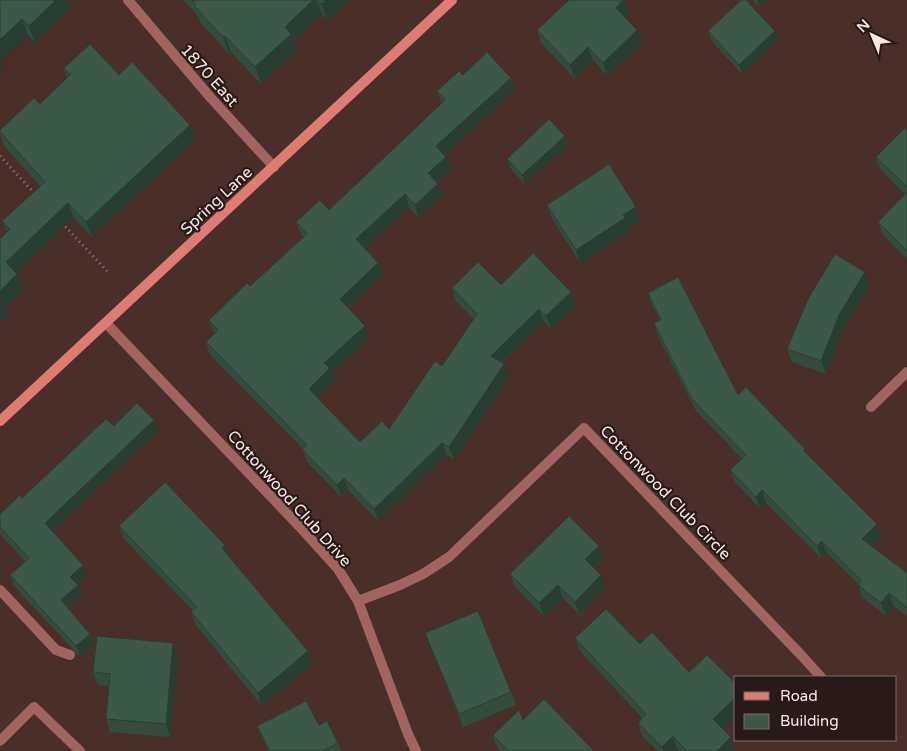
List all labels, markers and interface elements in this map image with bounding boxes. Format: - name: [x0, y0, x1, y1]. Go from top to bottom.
- north arrow: [847, 10, 897, 60]
- text: N: [853, 16, 873, 36]
- street label: 1870 East: [176, 40, 243, 111]
- street label: Spring Lane: [177, 162, 257, 239]
- street label: Cottonwood Club Circle: [596, 421, 735, 564]
- street label: Cottonwood Club Drive: [223, 426, 356, 571]
- legend: [734, 676, 897, 741]
- text: Road: [780, 687, 818, 705]
- text: Building: [780, 712, 839, 730]

